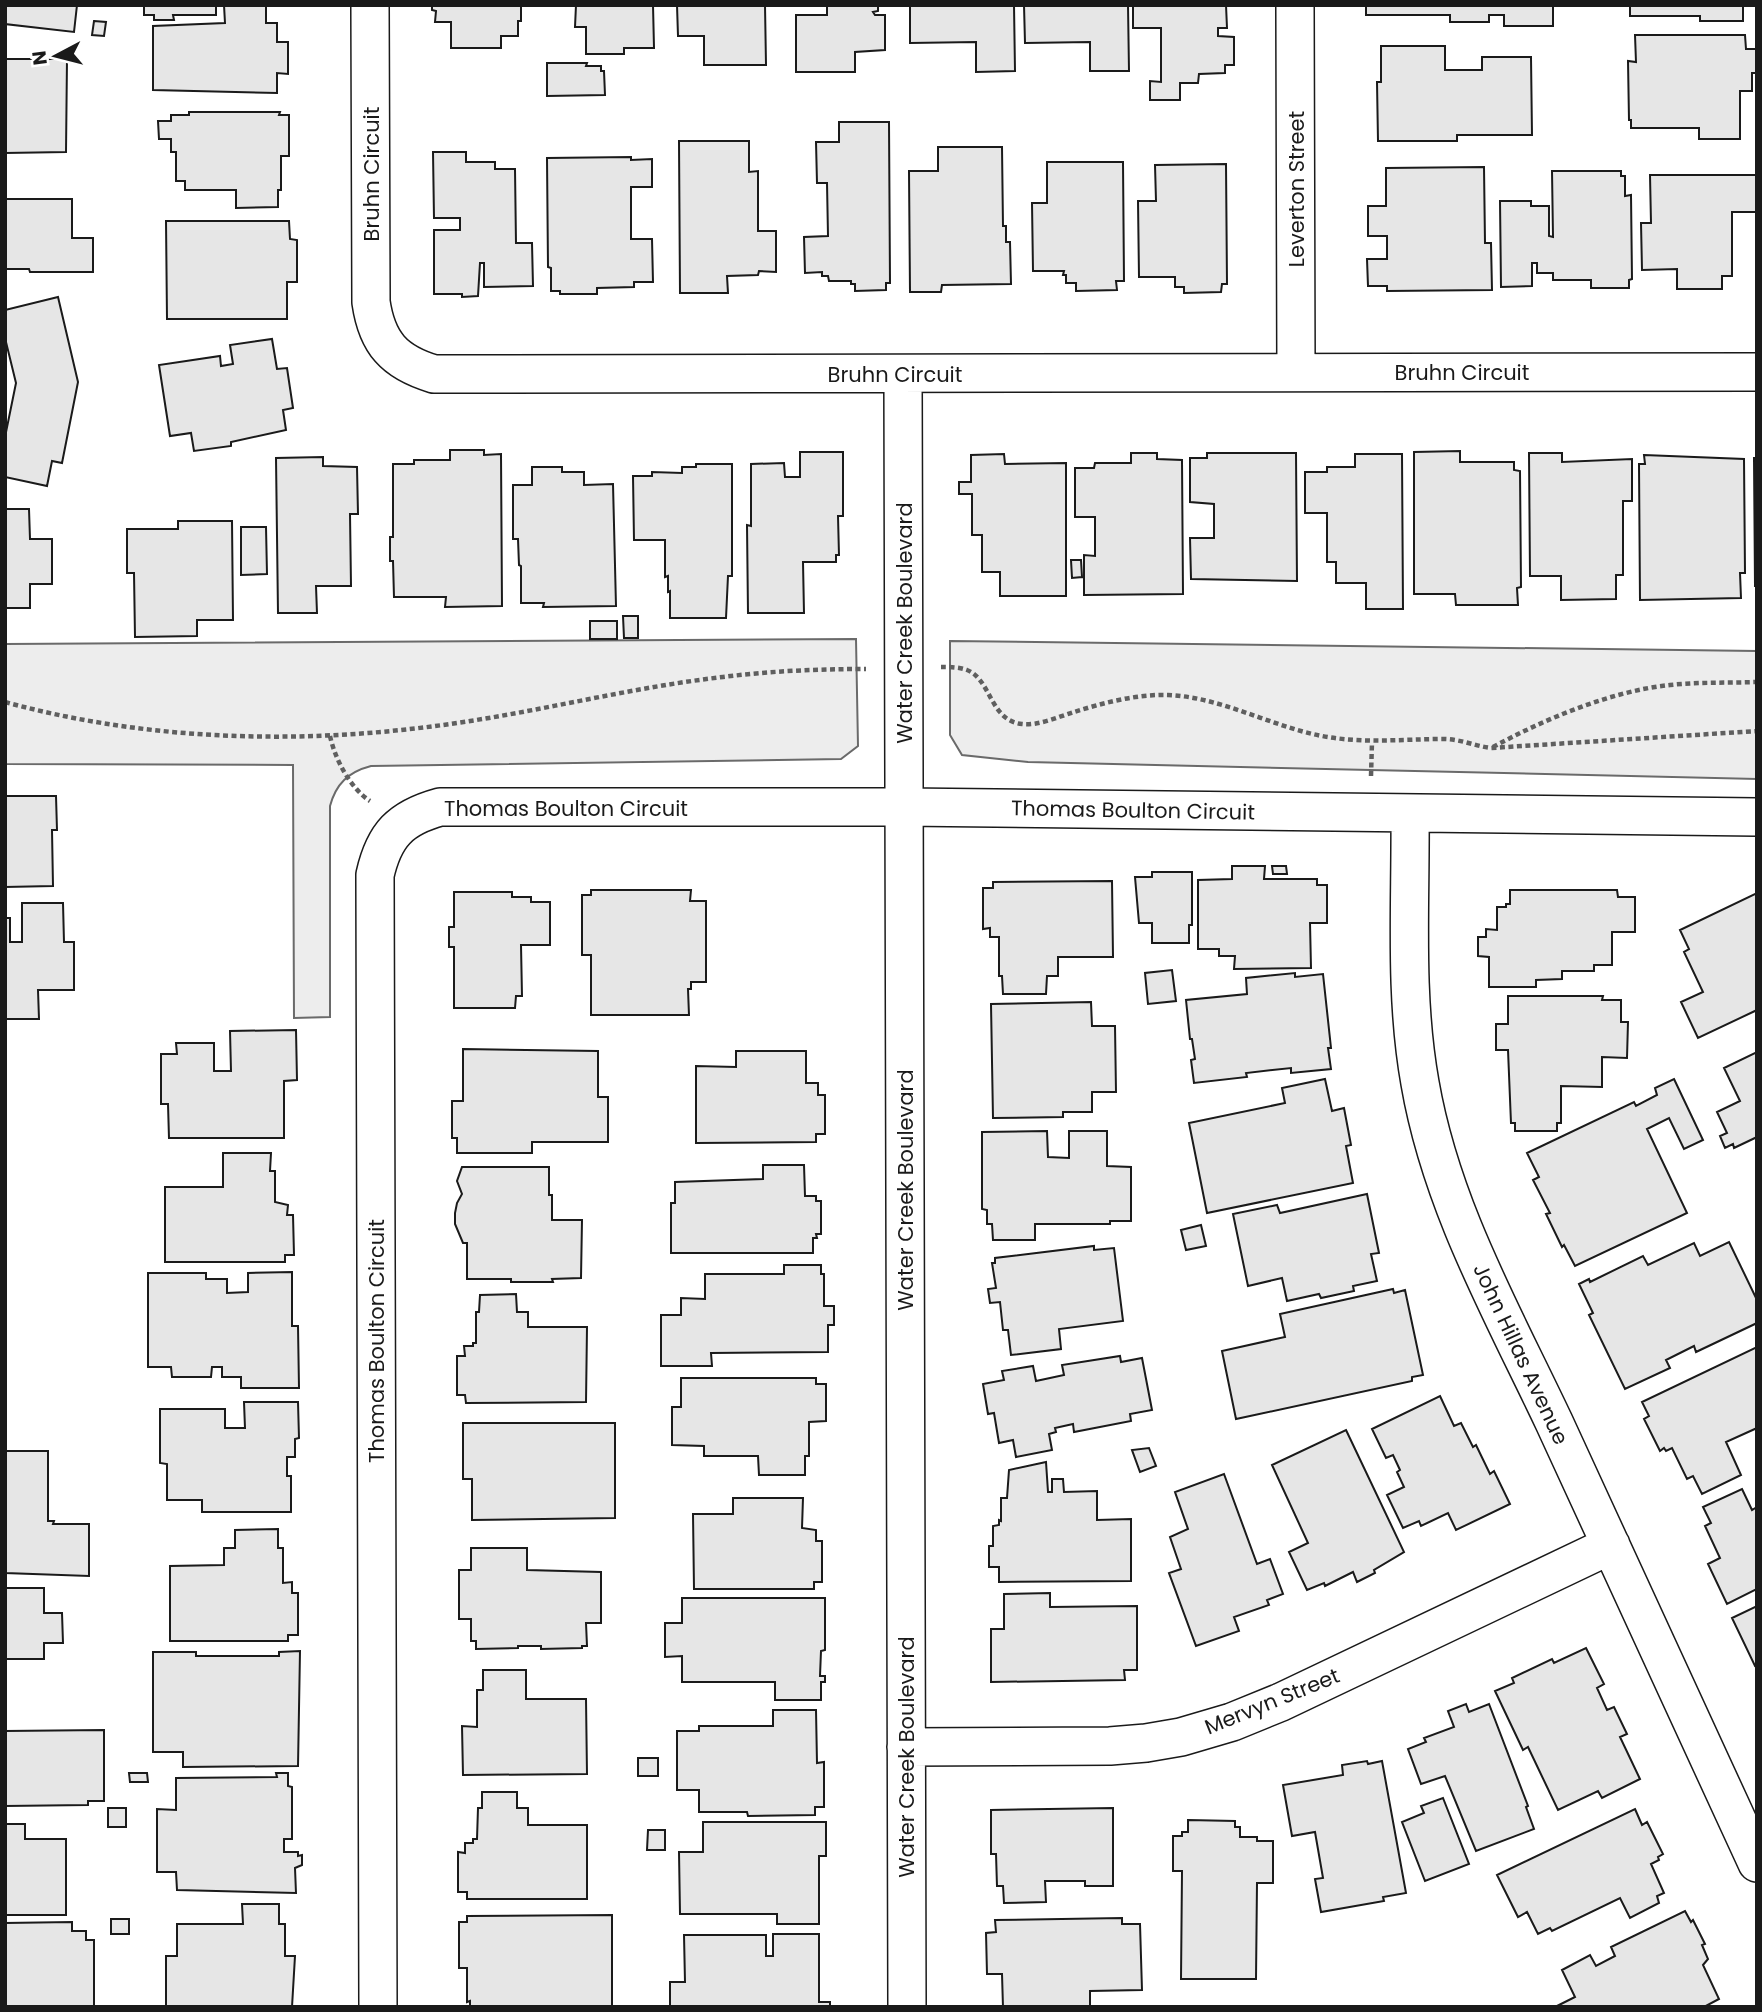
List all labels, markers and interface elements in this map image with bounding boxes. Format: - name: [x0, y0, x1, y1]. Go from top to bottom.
- north arrow: [21, 21, 91, 91]
- text: N: [25, 49, 54, 67]
- street label: Bruhn Circuit: [357, 107, 386, 241]
- street label: Leverton Street: [1282, 111, 1311, 267]
- street label: Bruhn Circuit: [1395, 358, 1529, 387]
- street label: Bruhn Circuit: [828, 360, 962, 389]
- street label: Water Creek Boulevard: [890, 502, 919, 744]
- street label: Thomas Boulton Circuit: [1011, 793, 1255, 827]
- street label: Thomas Boulton Circuit: [444, 794, 688, 823]
- street label: Water Creek Boulevard: [891, 1069, 920, 1311]
- street label: Thomas Boulton Circuit: [362, 1219, 391, 1463]
- street label: John Hillas Avenue: [1466, 1259, 1576, 1449]
- street label: Water Creek Boulevard: [892, 1636, 921, 1878]
- street label: Mervyn Street: [1200, 1661, 1344, 1741]

